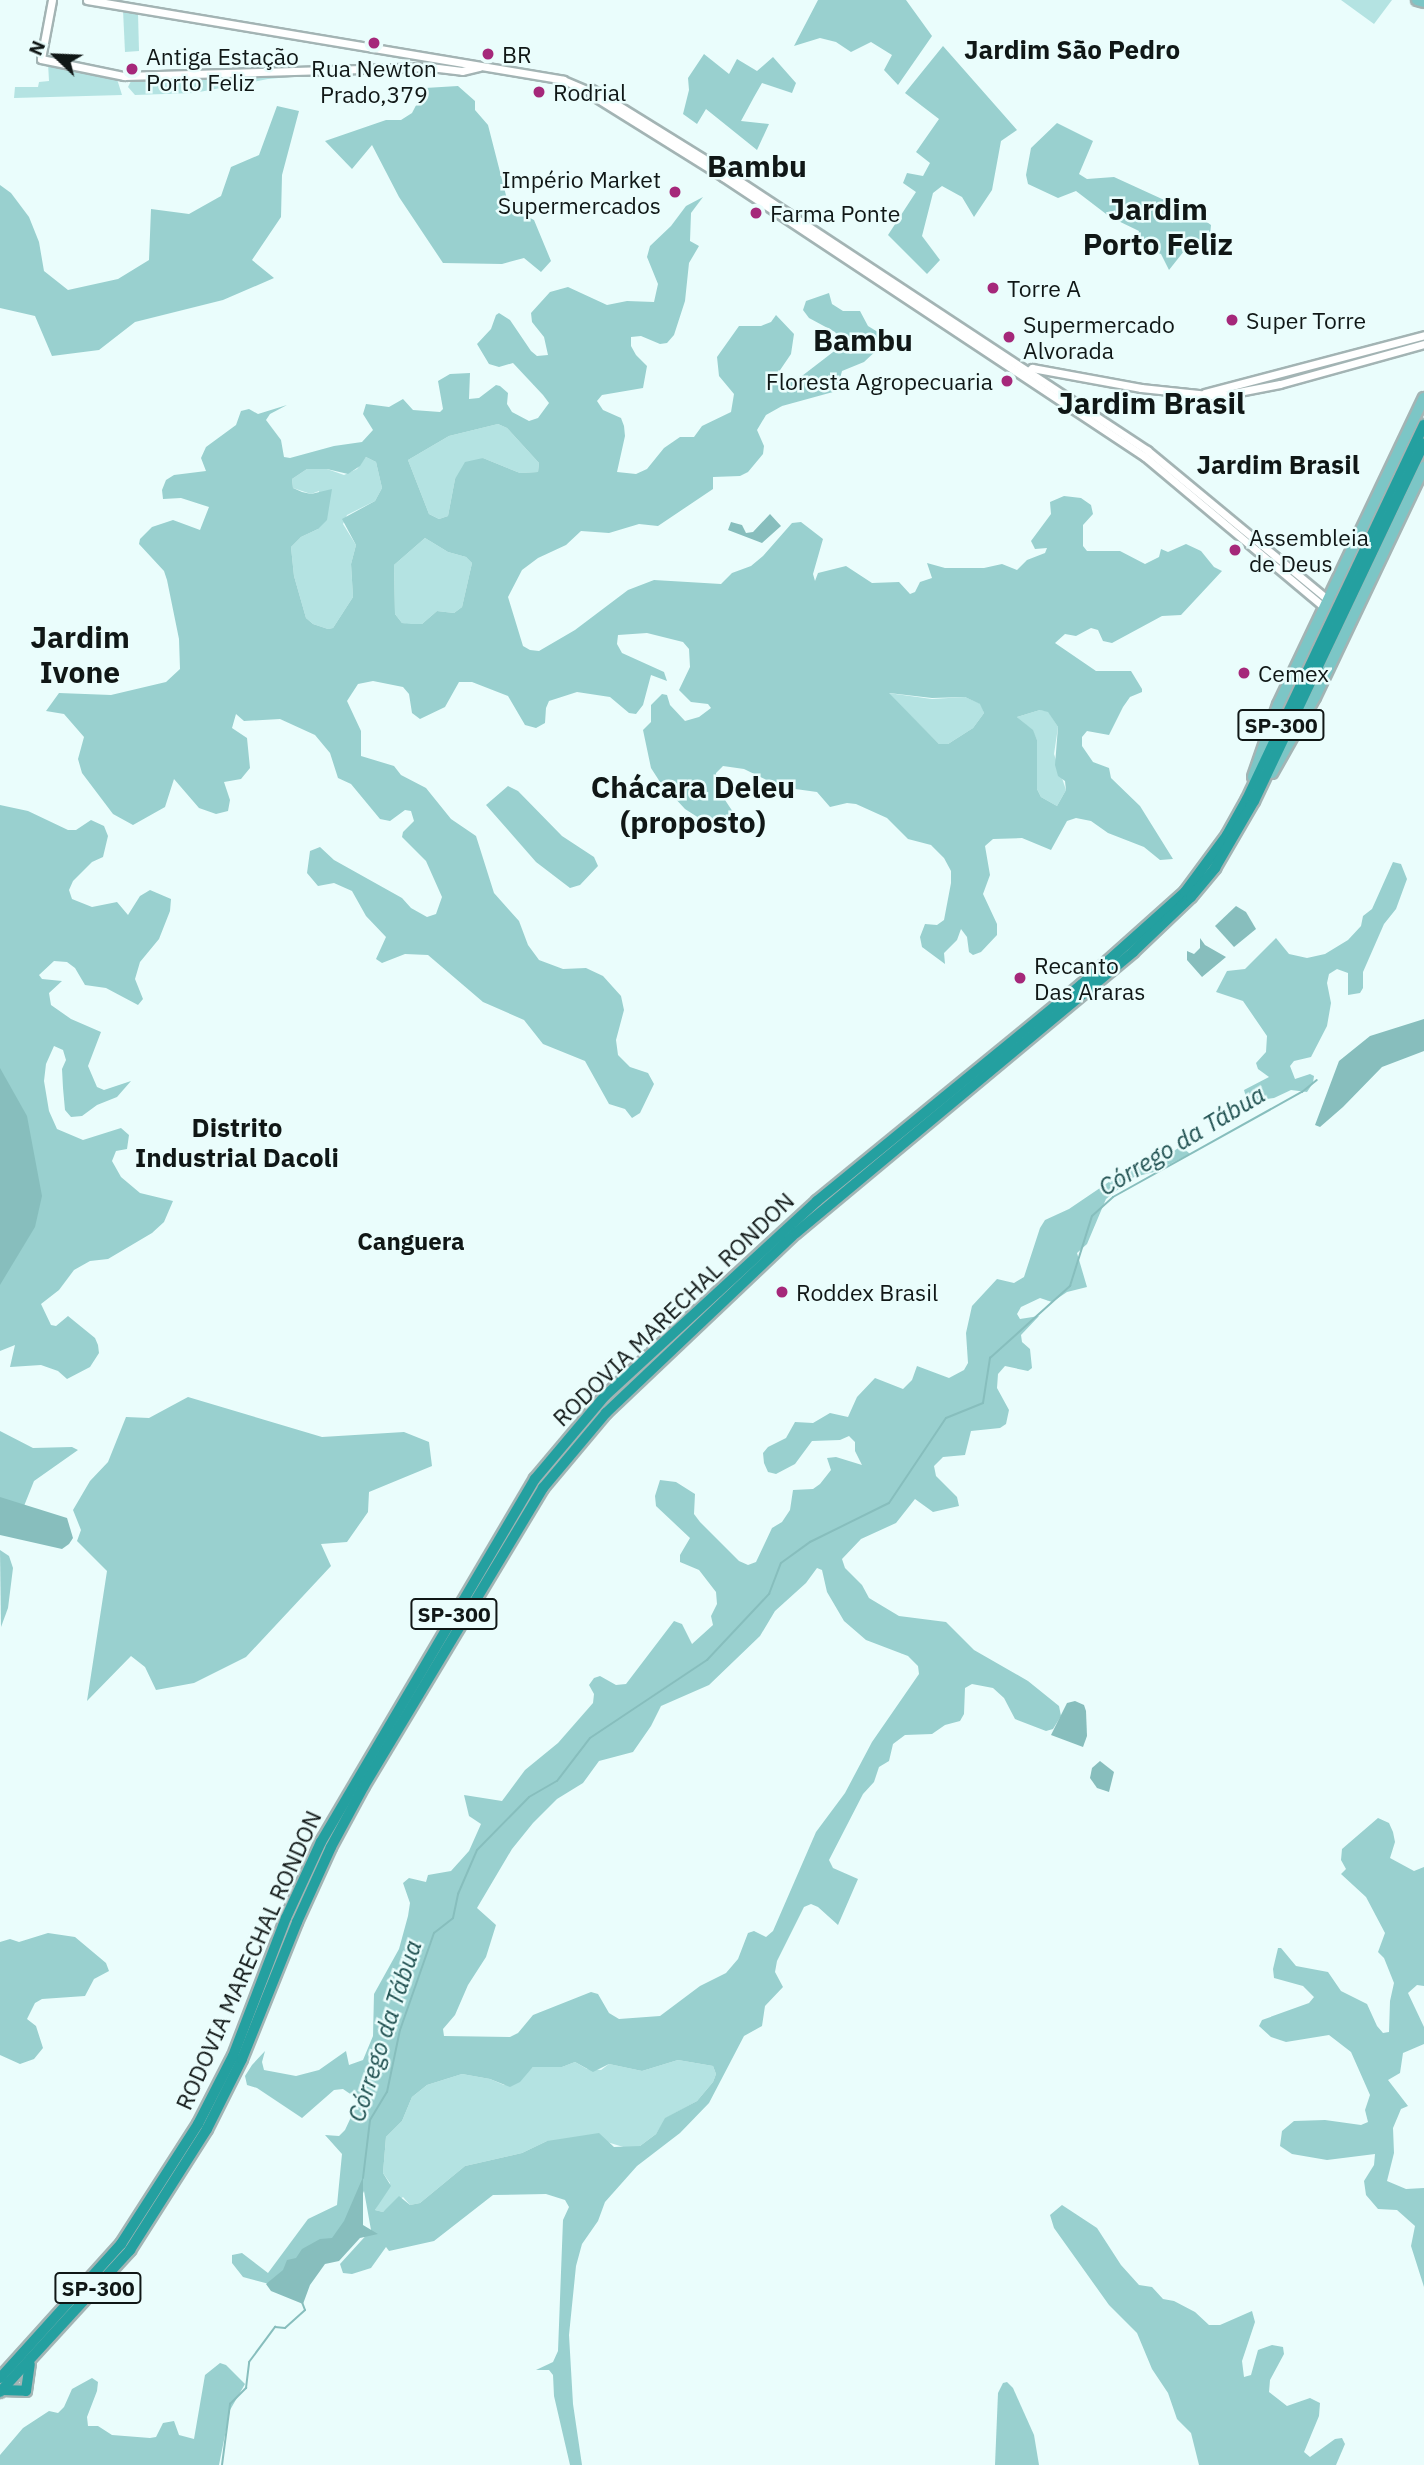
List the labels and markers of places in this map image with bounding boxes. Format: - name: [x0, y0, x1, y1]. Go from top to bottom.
- marker: Rua Newton Prado,379: [366, 35, 382, 51]
- place label: BR: [502, 40, 532, 68]
- place label: Antiga Estação Porto Feliz: [146, 42, 299, 96]
- marker: BR: [480, 46, 496, 62]
- place label: Rua Newton Prado,379: [311, 54, 437, 108]
- marker: Antiga Estação Porto Feliz: [124, 61, 140, 77]
- place label: Rodrial: [553, 78, 626, 106]
- marker: Rodrial: [531, 84, 547, 100]
- place label: Império Market Supermercados: [498, 165, 661, 219]
- marker: Império Market Supermercados: [667, 184, 683, 200]
- place label: Farma Ponte: [770, 199, 900, 227]
- marker: Farma Ponte: [748, 205, 764, 221]
- place label: Torre A: [1007, 274, 1081, 302]
- marker: Torre A: [985, 280, 1001, 296]
- place label: Super Torre: [1246, 306, 1366, 334]
- place label: Supermercado Alvorada: [1023, 310, 1175, 364]
- marker: Super Torre: [1224, 312, 1240, 328]
- marker: Supermercado Alvorada: [1001, 329, 1017, 345]
- place label: Floresta Agropecuaria: [766, 367, 993, 395]
- marker: Floresta Agropecuaria: [999, 373, 1015, 389]
- place label: Assembleia de Deus: [1249, 523, 1369, 577]
- marker: Assembleia de Deus: [1227, 542, 1243, 558]
- place label: Cemex: [1258, 659, 1329, 687]
- marker: Cemex: [1236, 665, 1252, 681]
- place label: Recanto Das Araras: [1034, 951, 1146, 1005]
- marker: Recanto Das Araras: [1012, 970, 1028, 986]
- place label: Roddex Brasil: [796, 1278, 938, 1306]
- marker: Roddex Brasil: [774, 1284, 790, 1300]

